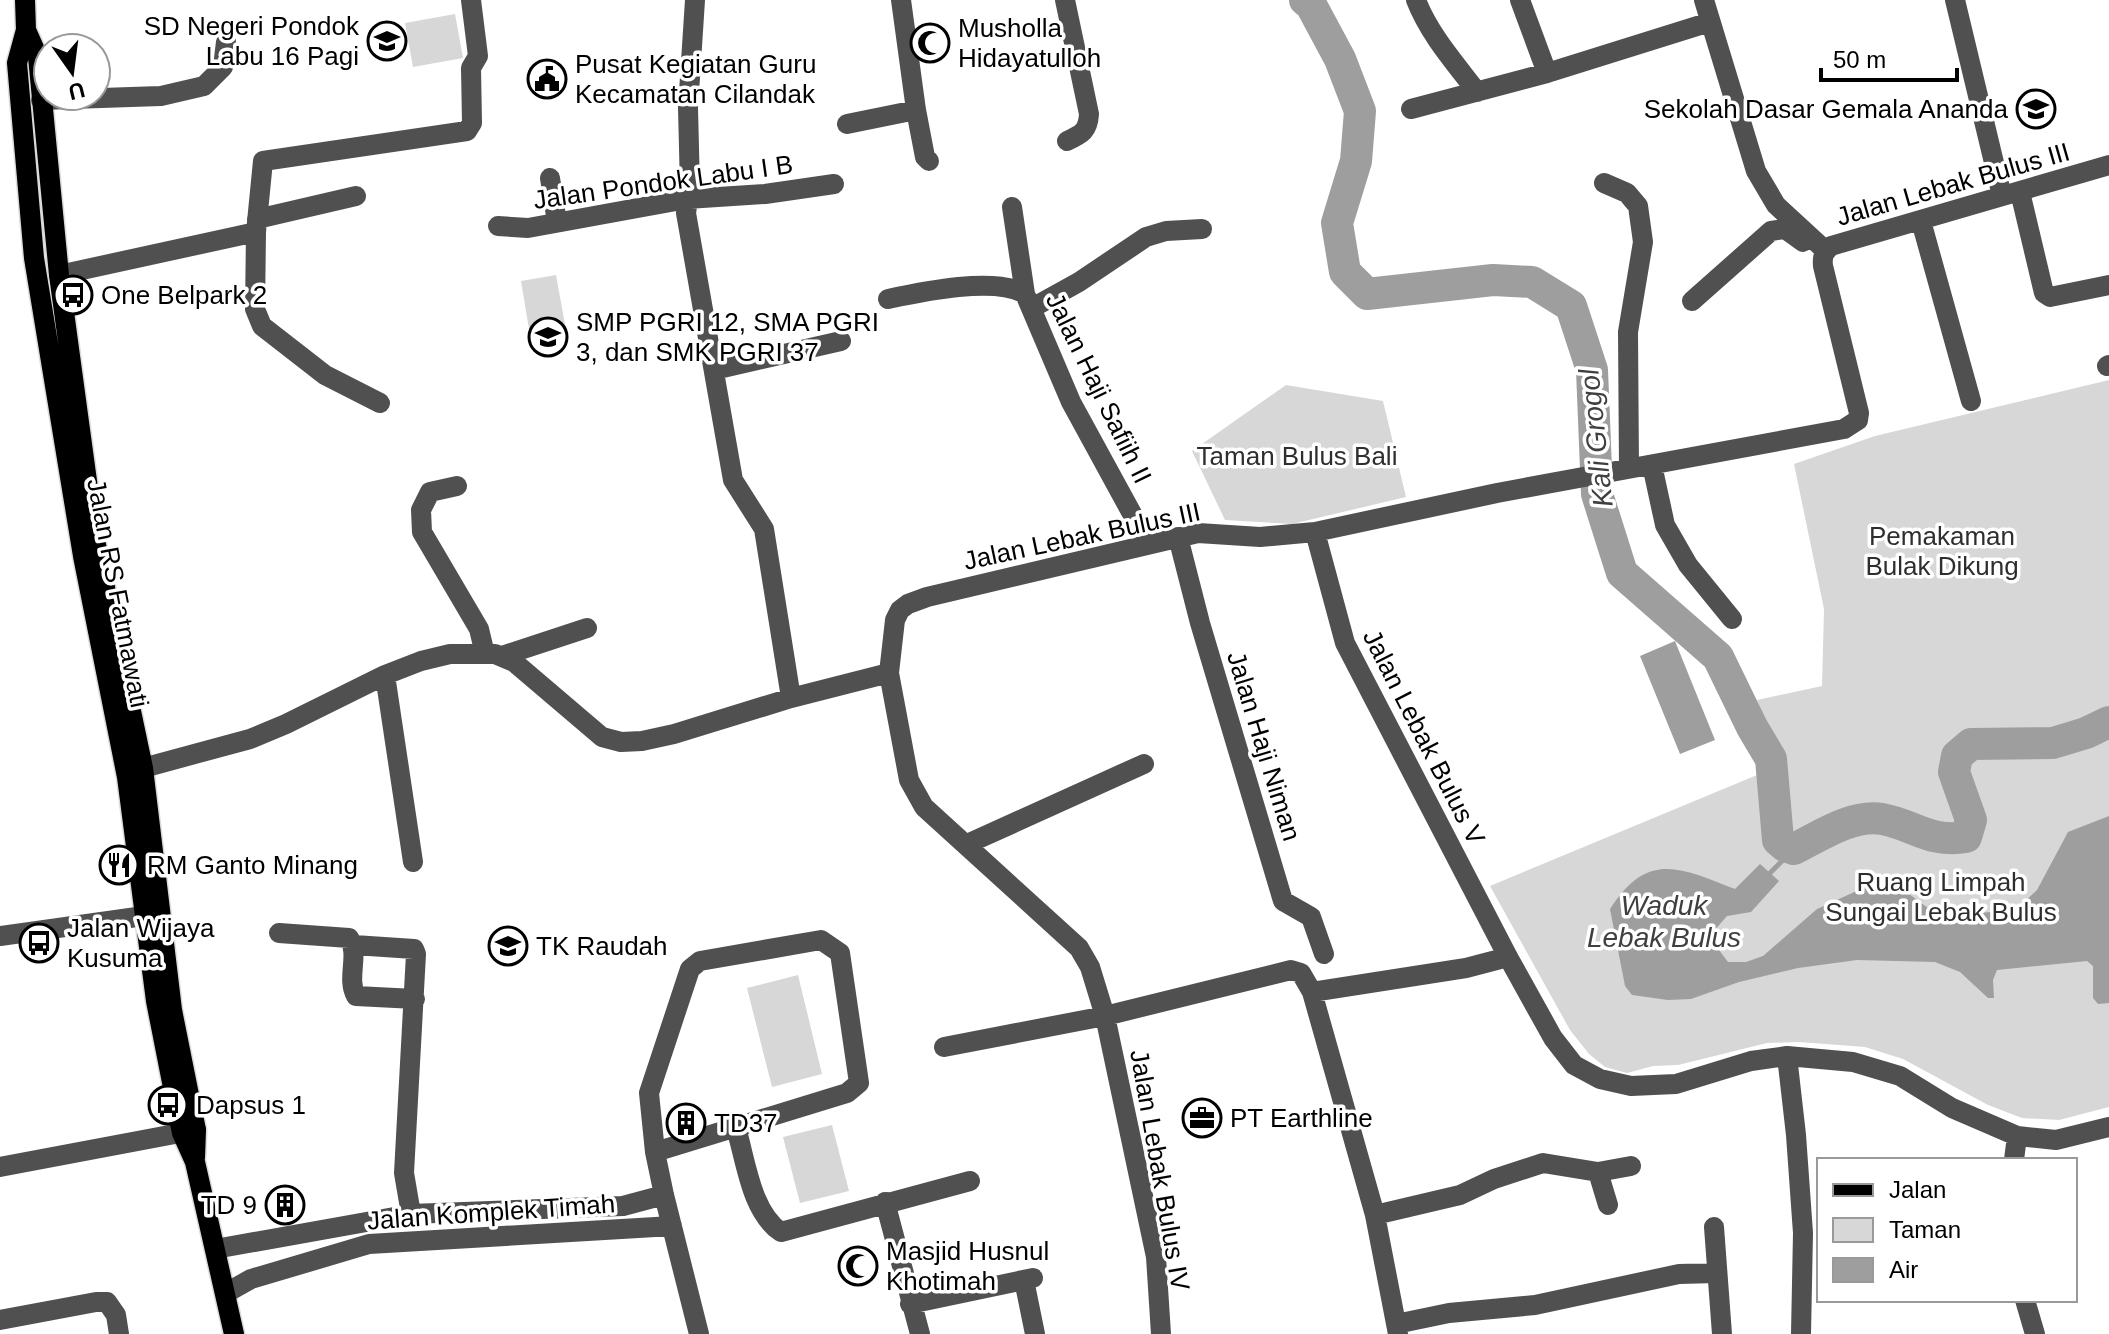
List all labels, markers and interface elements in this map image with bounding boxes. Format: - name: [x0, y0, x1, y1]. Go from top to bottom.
- place label: SD Negeri Pondok Labu 16 Pagi: [144, 11, 360, 71]
- place label: Musholla Hidayatulloh: [958, 13, 1101, 73]
- school or university icon: SD Negeri Pondok Labu 16 Pagi: [366, 20, 408, 62]
- mosque icon: Musholla Hidayatulloh: [909, 22, 951, 64]
- north arrow: [32, 32, 112, 112]
- scale bar: [1821, 32, 1957, 82]
- text: 50 m: [1833, 46, 1886, 73]
- place label: Pusat Kegiatan Guru Kecamatan Cilandak: [575, 49, 816, 109]
- public building icon: Pusat Kegiatan Guru Kecamatan Cilandak: [526, 58, 568, 100]
- text: U: [66, 77, 87, 105]
- school or university icon: Sekolah Dasar Gemala Ananda: [2015, 88, 2057, 130]
- place label: Sekolah Dasar Gemala Ananda: [1644, 94, 2009, 124]
- street label: Jalan Lebak Bulus III: [1833, 136, 2073, 232]
- street label: Jalan Pondok Labu I B: [531, 149, 795, 215]
- bus stop icon: One Belpark 2: [52, 274, 94, 316]
- place label: One Belpark 2: [101, 280, 267, 310]
- street label: Jalan Haji Safiih II: [1040, 288, 1158, 488]
- place label: SMP PGRI 12, SMA PGRI 3, dan SMK PGRI 37: [576, 307, 879, 367]
- school or university icon: SMP PGRI 12, SMA PGRI 3, dan SMK PGRI 37: [527, 316, 569, 358]
- water label: Kali Grogol: [1573, 367, 1619, 508]
- park label: Taman Bulus Bali: [1197, 441, 1397, 471]
- street label: Jalan RS Fatmawati: [81, 476, 155, 710]
- street label: Jalan Lebak Bulus III: [961, 496, 1203, 576]
- park label: Pemakaman Bulak Dikung: [1865, 521, 2019, 581]
- street label: Jalan Lebak Bulus V: [1357, 625, 1491, 850]
- street label: Jalan Haji Niman: [1221, 648, 1307, 844]
- restaurant icon: RM Ganto Minang: [98, 844, 140, 886]
- place label: RM Ganto Minang: [147, 850, 358, 880]
- park label: Ruang Limpah Sungai Lebak Bulus: [1825, 867, 2057, 927]
- water label: Waduk Lebak Bulus: [1587, 890, 1741, 953]
- place label: Jalan Wijaya Kusuma: [67, 913, 215, 973]
- bus stop icon: Jalan Wijaya Kusuma: [18, 922, 60, 964]
- school or university icon: TK Raudah: [487, 925, 529, 967]
- place label: TK Raudah: [536, 931, 668, 961]
- street label: Jalan Lebak Bulus IV: [1124, 1047, 1196, 1294]
- bus stop icon: Dapsus 1: [147, 1084, 189, 1126]
- place label: Dapsus 1: [196, 1090, 306, 1120]
- office icon: PT Earthline: [1181, 1097, 1223, 1139]
- building icon: TD37: [665, 1102, 707, 1144]
- place label: PT Earthline: [1230, 1103, 1373, 1133]
- place label: TD37: [714, 1108, 778, 1138]
- legend: [1817, 1158, 2077, 1302]
- text: Jalan: [1889, 1176, 1946, 1203]
- building icon: TD 9: [264, 1184, 306, 1226]
- street label: Jalan Komplek Timah: [366, 1188, 616, 1236]
- place label: TD 9: [201, 1190, 257, 1220]
- text: Taman: [1889, 1216, 1961, 1243]
- place label: Masjid Husnul Khotimah: [886, 1236, 1049, 1296]
- mosque icon: Masjid Husnul Khotimah: [837, 1245, 879, 1287]
- text: Air: [1889, 1256, 1918, 1283]

